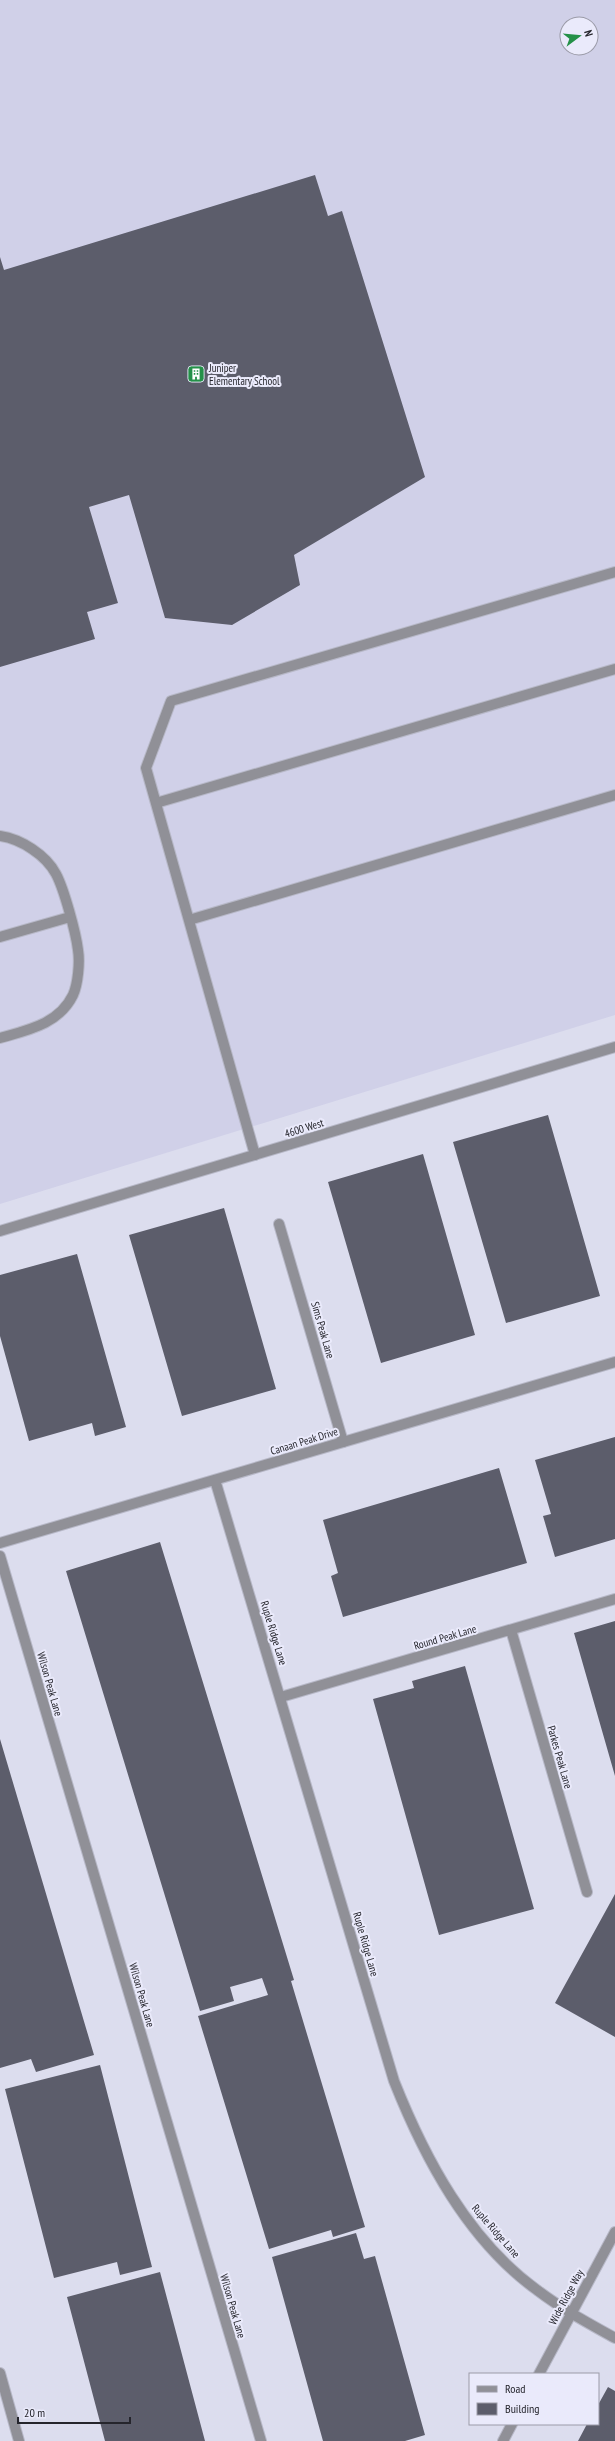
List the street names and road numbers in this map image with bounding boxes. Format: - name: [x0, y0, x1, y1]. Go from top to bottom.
- street label: 4600 West: [283, 1115, 325, 1141]
- street label: Sims Peak Lane: [308, 1300, 338, 1360]
- street label: Canaan Peak Drive: [268, 1424, 340, 1458]
- street label: Ruple Ridge Lane: [258, 1599, 291, 1667]
- street label: Round Peak Lane: [412, 1621, 478, 1653]
- street label: Wilson Peak Lane: [34, 1650, 66, 1718]
- street label: Parkes Peak Lane: [544, 1724, 576, 1791]
- street label: Ruple Ridge Lane: [350, 1910, 382, 1978]
- street label: Wilson Peak Lane: [126, 1961, 158, 2029]
- street label: Ruple Ridge Lane: [469, 2201, 523, 2261]
- street label: Wide Ridge Way: [546, 2266, 587, 2327]
- street label: Wilson Peak Lane: [217, 2272, 249, 2340]

